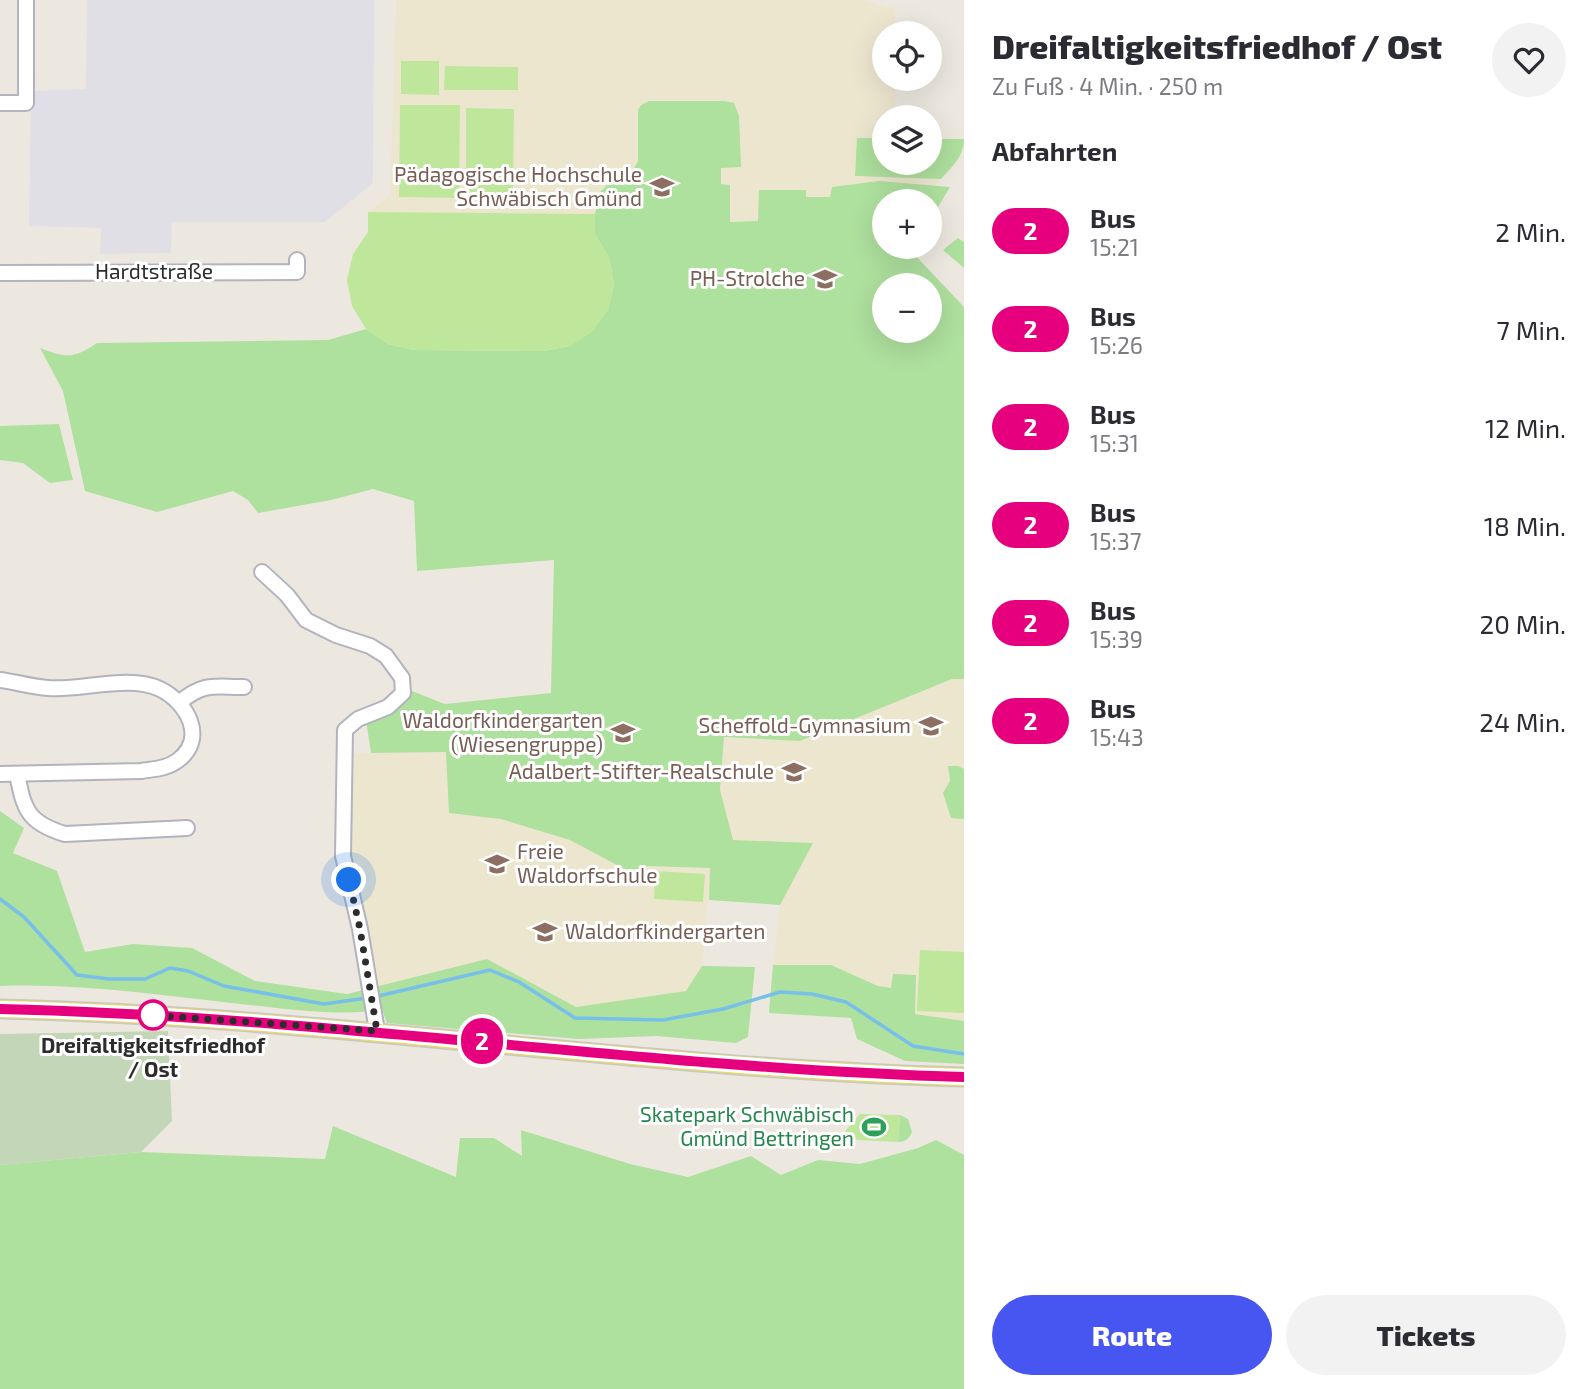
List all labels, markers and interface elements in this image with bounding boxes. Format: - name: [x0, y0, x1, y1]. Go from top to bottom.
- map controls: [872, 21, 942, 343]
- button: locate: [872, 21, 942, 91]
- button: heart: [1492, 23, 1566, 97]
- text: Dreifaltigkeitsfriedhof / Ost: [992, 26, 1442, 66]
- text: Zu Fuß · 4 Min. · 250 m: [992, 72, 1223, 100]
- button: layers: [872, 105, 942, 175]
- text: Abfahrten: [992, 135, 1117, 166]
- place label: Pädagogische Hochschule Schwäbisch Gmünd: [394, 161, 642, 210]
- school or university icon: Pädagogische Hochschule Schwäbisch Gmünd: [648, 173, 676, 201]
- button: +: [872, 189, 942, 259]
- text: Bus: [1090, 202, 1136, 233]
- text: 2: [1024, 216, 1037, 245]
- text: 2 Min.: [1495, 216, 1566, 247]
- text: 15:21: [1090, 233, 1139, 261]
- street label: Hardtstraße: [95, 258, 213, 283]
- place label: PH-Strolche: [690, 265, 805, 290]
- school or university icon: PH-Strolche: [811, 265, 839, 293]
- button: −: [872, 273, 942, 343]
- text: Bus: [1090, 300, 1136, 331]
- text: 2: [1024, 314, 1037, 343]
- text: 7 Min.: [1497, 314, 1566, 345]
- text: 15:26: [1090, 331, 1143, 359]
- text: Bus: [1090, 398, 1136, 429]
- text: 2: [1024, 412, 1037, 441]
- text: 12 Min.: [1485, 412, 1566, 443]
- text: 15:31: [1090, 429, 1139, 457]
- text: Bus: [1090, 496, 1136, 527]
- text: 2: [1024, 510, 1037, 539]
- text: 18 Min.: [1484, 510, 1566, 541]
- text: 15:37: [1090, 527, 1141, 555]
- text: Bus: [1090, 594, 1136, 625]
- text: 2: [1024, 608, 1037, 637]
- text: 20 Min.: [1480, 608, 1566, 639]
- text: 15:39: [1090, 625, 1143, 653]
- text: Bus: [1090, 692, 1136, 723]
- text: 2: [1024, 706, 1037, 735]
- text: 24 Min.: [1479, 706, 1566, 737]
- place label: Waldorfkindergarten (Wiesengruppe): [402, 707, 603, 756]
- place label: Scheffold-Gymnasium: [698, 712, 911, 737]
- school or university icon: Scheffold-Gymnasium: [917, 712, 945, 740]
- school or university icon: Waldorfkindergarten (Wiesengruppe): [609, 719, 637, 747]
- text: 15:43: [1090, 723, 1144, 751]
- place label: Adalbert-Stifter-Realschule: [509, 758, 774, 783]
- school or university icon: Adalbert-Stifter-Realschule: [780, 758, 808, 786]
- place label: Freie Waldorfschule: [517, 838, 657, 887]
- school or university icon: Freie Waldorfschule: [483, 850, 511, 878]
- your location: [331, 862, 366, 897]
- school or university icon: Waldorfkindergarten: [531, 918, 559, 946]
- place label: Waldorfkindergarten: [565, 918, 766, 943]
- marker: Dreifaltigkeitsfriedhof / Ost: [138, 1000, 168, 1030]
- line badge: 2: [459, 1018, 505, 1064]
- text: 2: [475, 1026, 489, 1055]
- place label: Dreifaltigkeitsfriedhof / Ost: [41, 1032, 266, 1081]
- place label: Skatepark Schwäbisch Gmünd Bettringen: [640, 1101, 854, 1150]
- sports icon: Skatepark Schwäbisch Gmünd Bettringen: [860, 1113, 888, 1141]
- button: Route: [992, 1295, 1272, 1375]
- button: Tickets: [1286, 1295, 1566, 1375]

